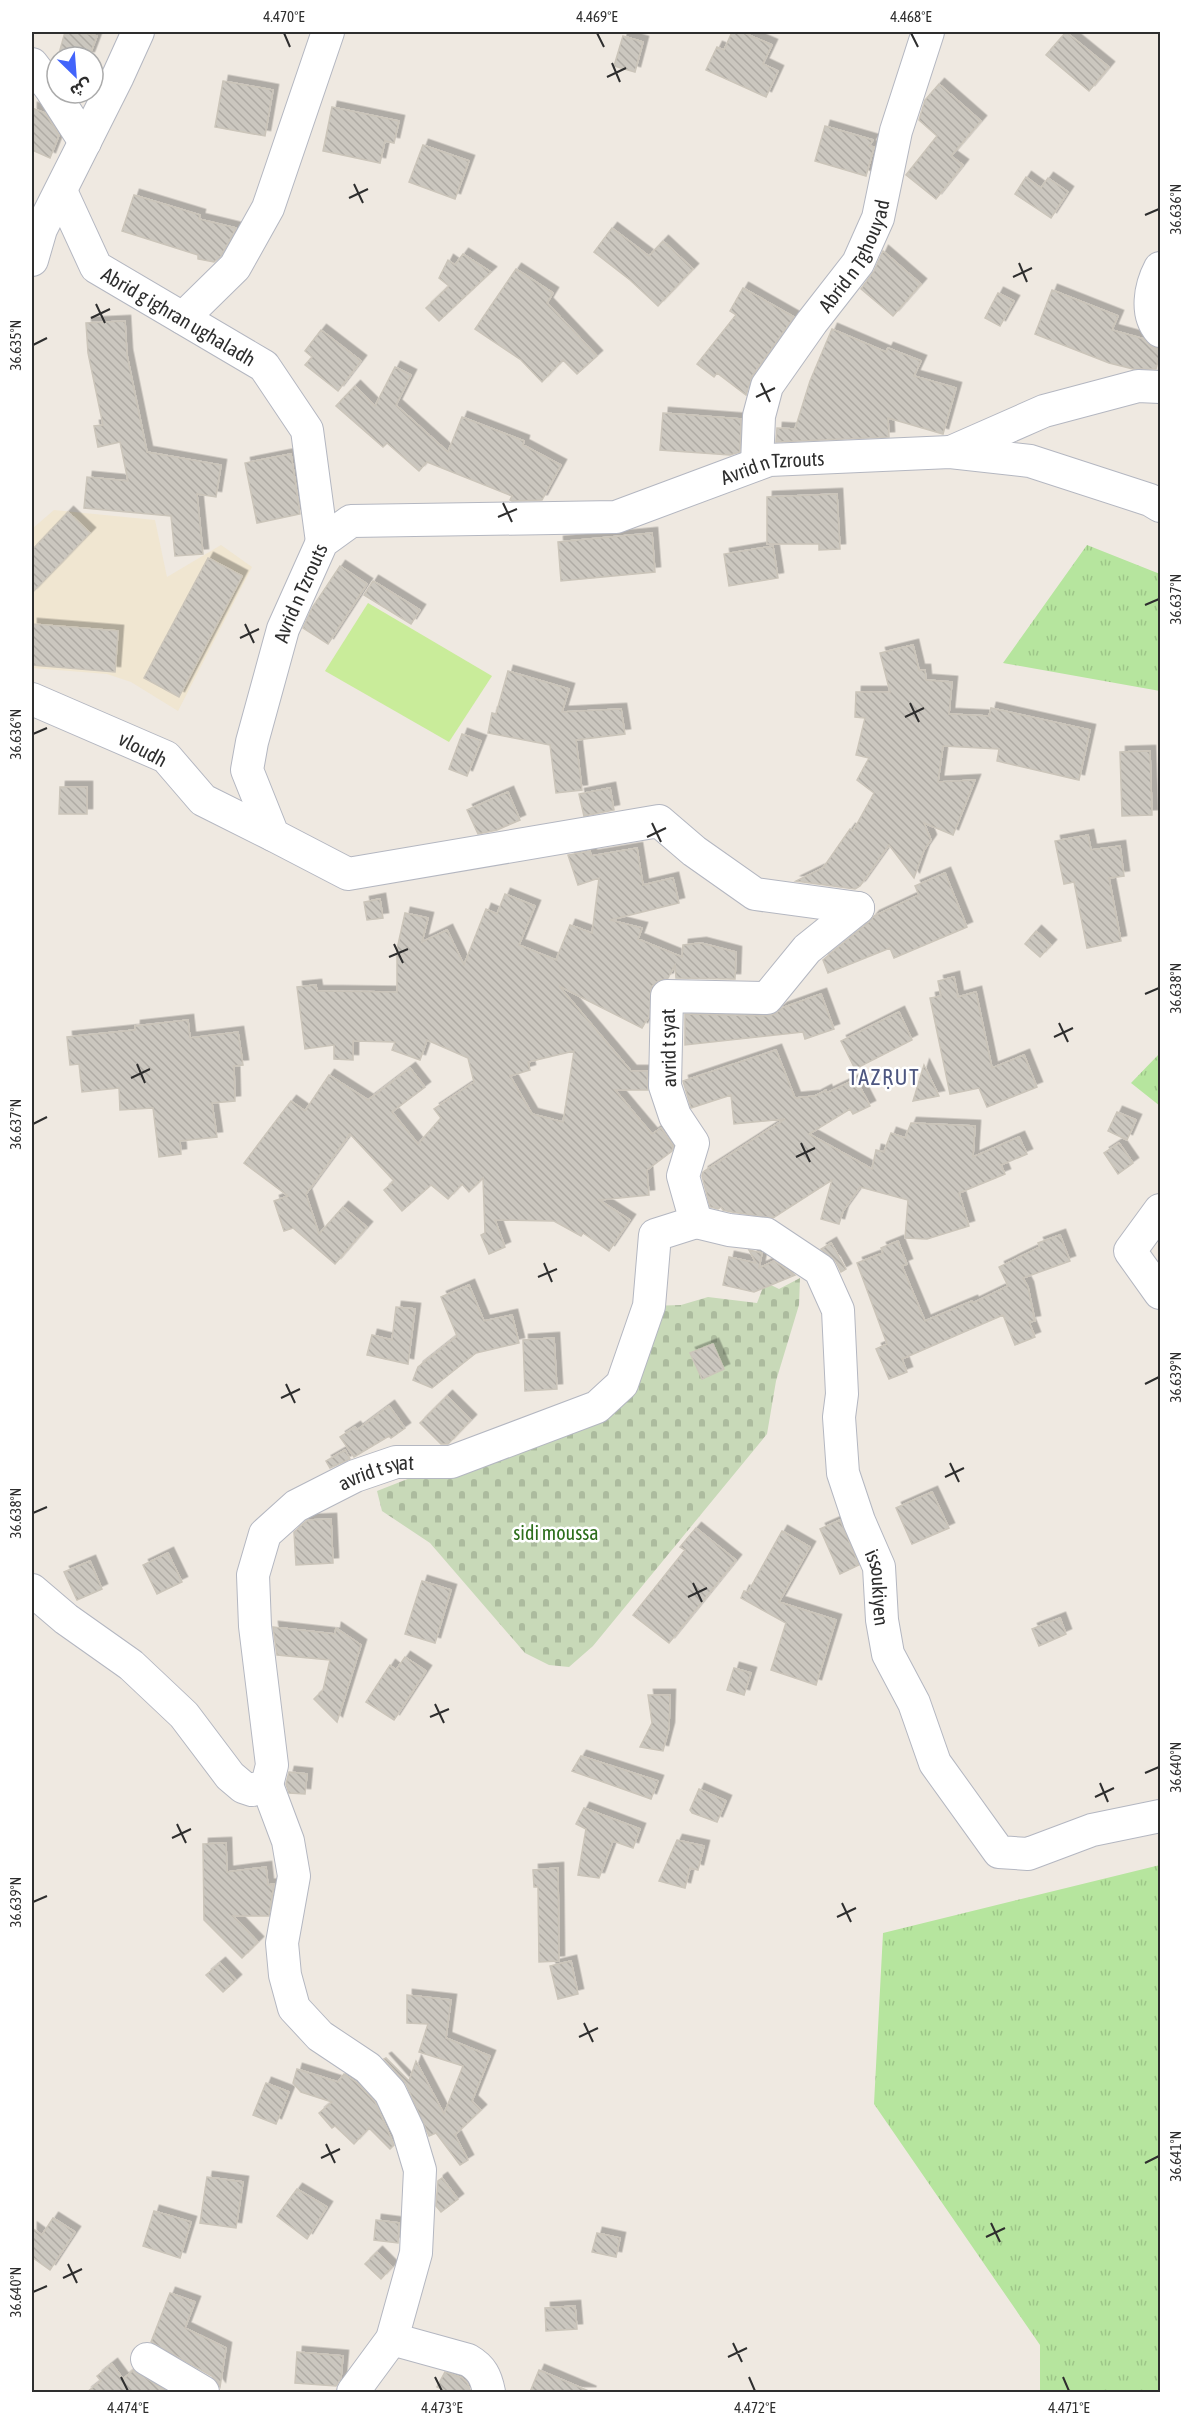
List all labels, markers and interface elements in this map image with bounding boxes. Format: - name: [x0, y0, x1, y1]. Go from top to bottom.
- text: 4.470°E: [263, 8, 305, 25]
- text: 4.469°E: [576, 8, 618, 25]
- text: 4.468°E: [890, 8, 932, 25]
- north arrow: [45, 45, 105, 105]
- text: ش: [67, 75, 95, 101]
- text: 36.636°N: [1167, 184, 1184, 234]
- street label: Abrid n Tghouyad: [813, 197, 893, 316]
- street label: Abrid g ighran ughaladh: [98, 262, 260, 370]
- text: 36.635°N: [7, 320, 24, 370]
- street label: Avrid n Tzrouts: [717, 446, 825, 489]
- street label: Avrid n Tzrouts: [268, 540, 331, 645]
- text: 36.637°N: [1167, 574, 1184, 624]
- text: 36.636°N: [7, 709, 24, 759]
- street label: vloudh: [115, 727, 171, 771]
- text: 36.638°N: [1167, 963, 1184, 1013]
- street label: avrid t syat: [656, 1008, 680, 1088]
- district label: TAZṚUT: [848, 1064, 920, 1090]
- text: 36.637°N: [7, 1099, 24, 1149]
- text: 36.639°N: [1167, 1352, 1184, 1402]
- street label: avrid t syat: [334, 1450, 414, 1494]
- text: 36.638°N: [7, 1488, 24, 1538]
- park label: sidi moussa: [513, 1521, 599, 1544]
- street label: issoukiyen: [861, 1545, 894, 1627]
- text: 36.640°N: [1167, 1742, 1184, 1792]
- text: 36.639°N: [7, 1877, 24, 1927]
- text: 36.641°N: [1167, 2131, 1184, 2181]
- text: 36.640°N: [7, 2267, 24, 2317]
- text: 4.474°E: [107, 2399, 149, 2416]
- text: 4.473°E: [421, 2399, 463, 2416]
- text: 4.472°E: [734, 2399, 776, 2416]
- text: 4.471°E: [1048, 2399, 1090, 2416]

